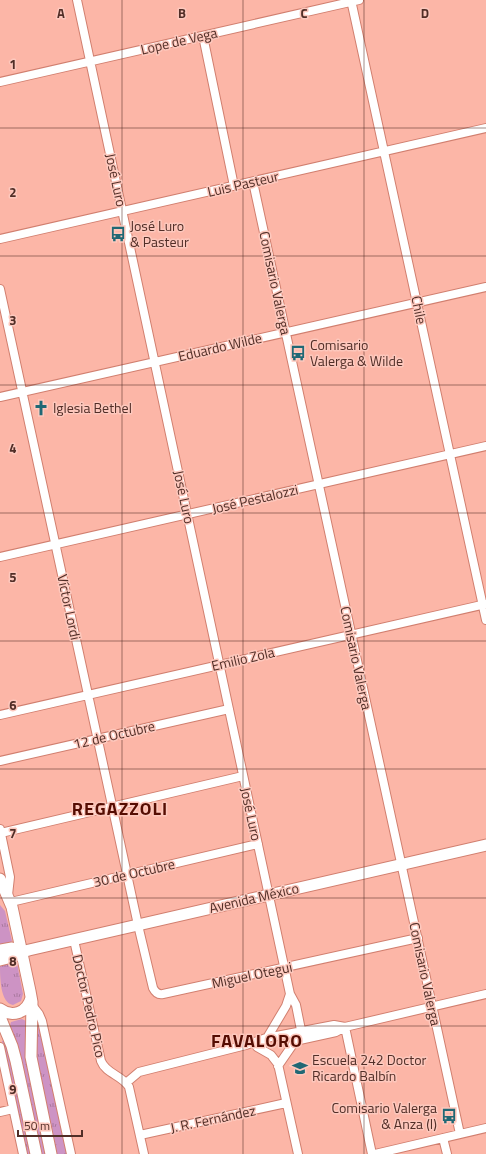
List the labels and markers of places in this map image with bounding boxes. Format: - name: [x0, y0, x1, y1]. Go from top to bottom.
- place label: José Luro & Pasteur: [130, 215, 189, 252]
- bus stop icon: José Luro & Pasteur: [109, 225, 127, 243]
- place label: Comisario Valerga & Wilde: [310, 334, 403, 371]
- bus stop icon: Comisario Valerga & Wilde: [289, 344, 307, 362]
- place label: Iglesia Bethel: [53, 397, 132, 418]
- church icon: Iglesia Bethel: [32, 399, 50, 417]
- place label: Escuela 242 Doctor Ricardo Balbín: [312, 1049, 427, 1086]
- school or university icon: Escuela 242 Doctor Ricardo Balbín: [291, 1059, 309, 1077]
- place label: Comisario Valerga & Anza (I): [331, 1097, 437, 1134]
- bus stop icon: Comisario Valerga & Anza (I): [440, 1107, 458, 1125]

